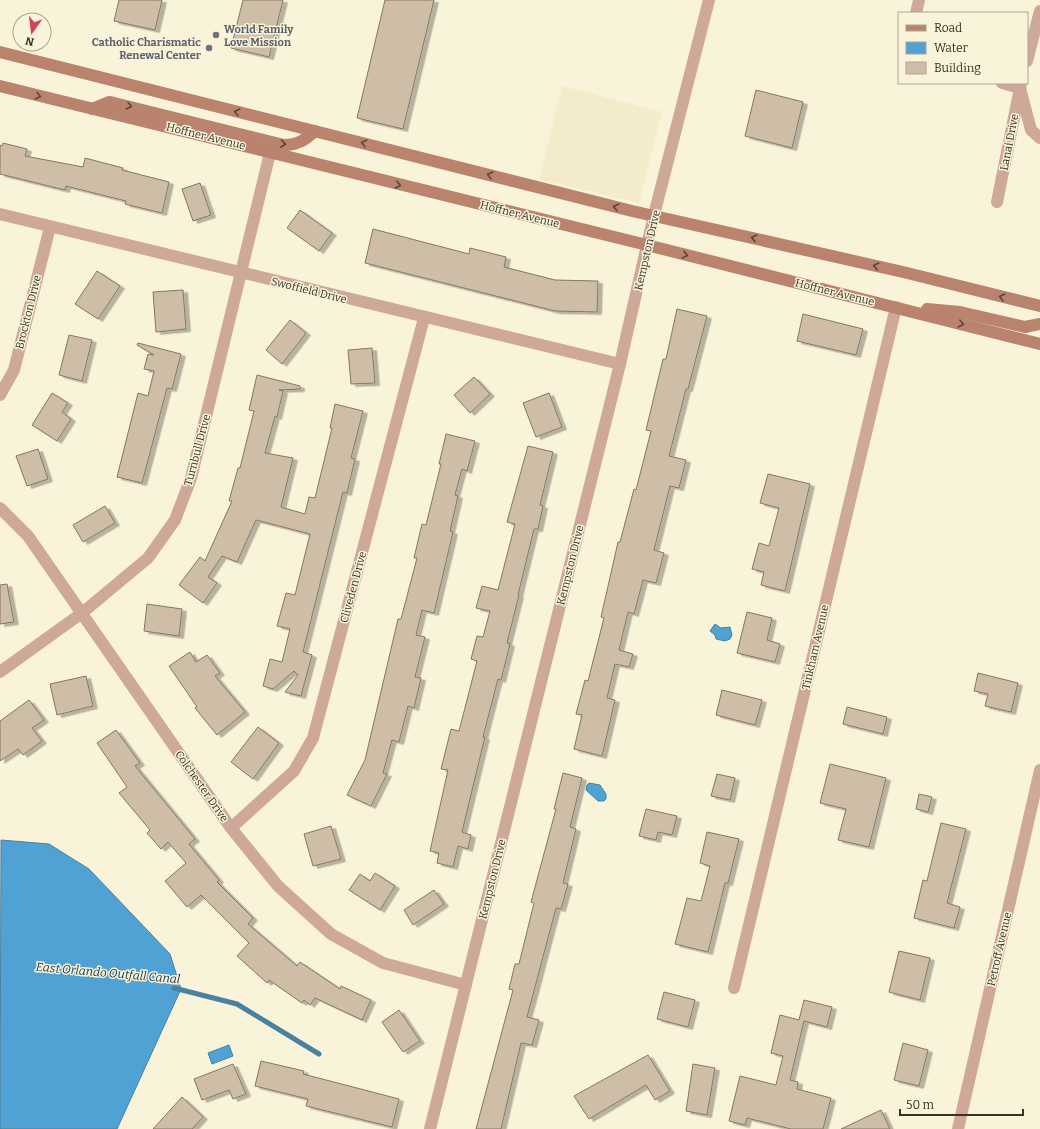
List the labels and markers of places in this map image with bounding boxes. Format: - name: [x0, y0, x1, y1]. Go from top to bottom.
- place label: World Family Love Mission: [224, 23, 294, 49]
- marker: World Family Love Mission: [211, 30, 221, 40]
- place label: Catholic Charismatic Renewal Center: [92, 36, 202, 62]
- marker: Catholic Charismatic Renewal Center: [204, 43, 214, 53]

